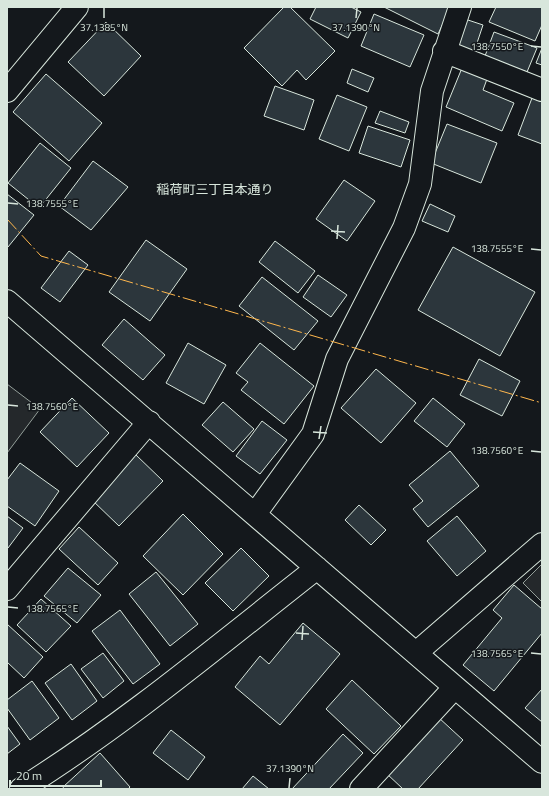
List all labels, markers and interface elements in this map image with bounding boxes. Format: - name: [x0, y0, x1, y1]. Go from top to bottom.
- text: 37.1385°N: [80, 20, 128, 35]
- text: 37.1390°N: [332, 20, 380, 35]
- text: 138.7550°E: [471, 39, 524, 54]
- district label: 稲荷町三丁目本通り: [156, 179, 274, 199]
- text: 138.7555°E: [26, 196, 79, 211]
- text: 138.7555°E: [471, 241, 524, 256]
- text: 138.7560°E: [26, 399, 79, 414]
- text: 138.7560°E: [471, 443, 524, 458]
- text: 138.7565°E: [26, 601, 79, 616]
- text: 138.7565°E: [471, 646, 524, 661]
- text: 37.1390°N: [266, 761, 314, 776]
- scale bar: [10, 762, 101, 788]
- text: 20 m: [16, 766, 42, 785]

